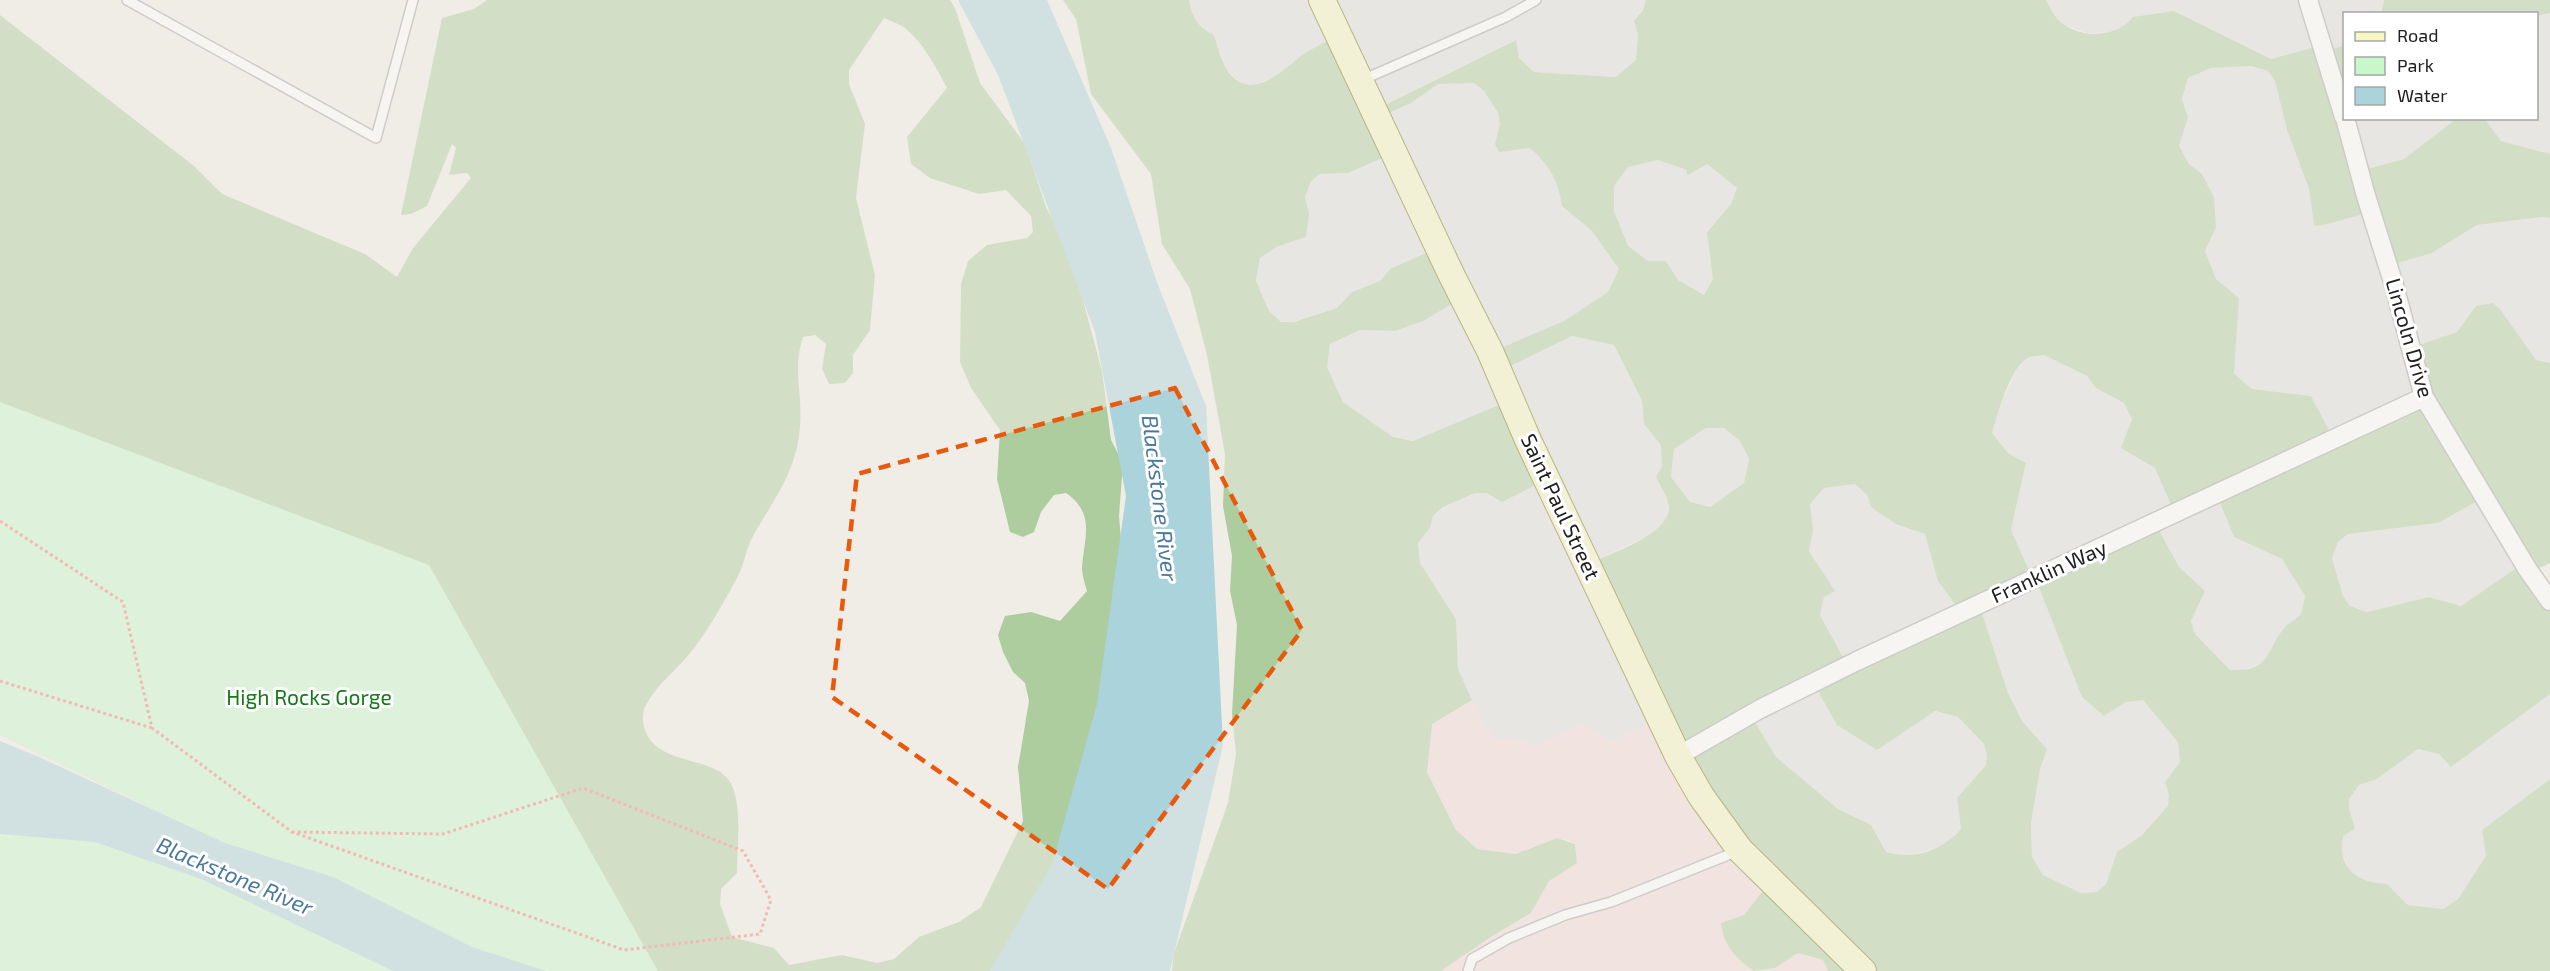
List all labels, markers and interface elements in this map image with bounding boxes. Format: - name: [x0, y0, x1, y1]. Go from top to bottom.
- legend: [2343, 12, 2538, 120]
- text: Road: [2397, 24, 2438, 46]
- text: Park: [2397, 54, 2434, 76]
- text: Water: [2397, 84, 2447, 106]
- street label: Lincoln Drive: [2381, 275, 2439, 400]
- water label: Blackstone River: [1138, 413, 1184, 584]
- street label: Saint Paul Street: [1517, 429, 1606, 583]
- street label: Franklin Way: [1987, 534, 2110, 607]
- park label: High Rocks Gorge: [226, 684, 392, 709]
- water label: Blackstone River: [153, 830, 319, 920]

